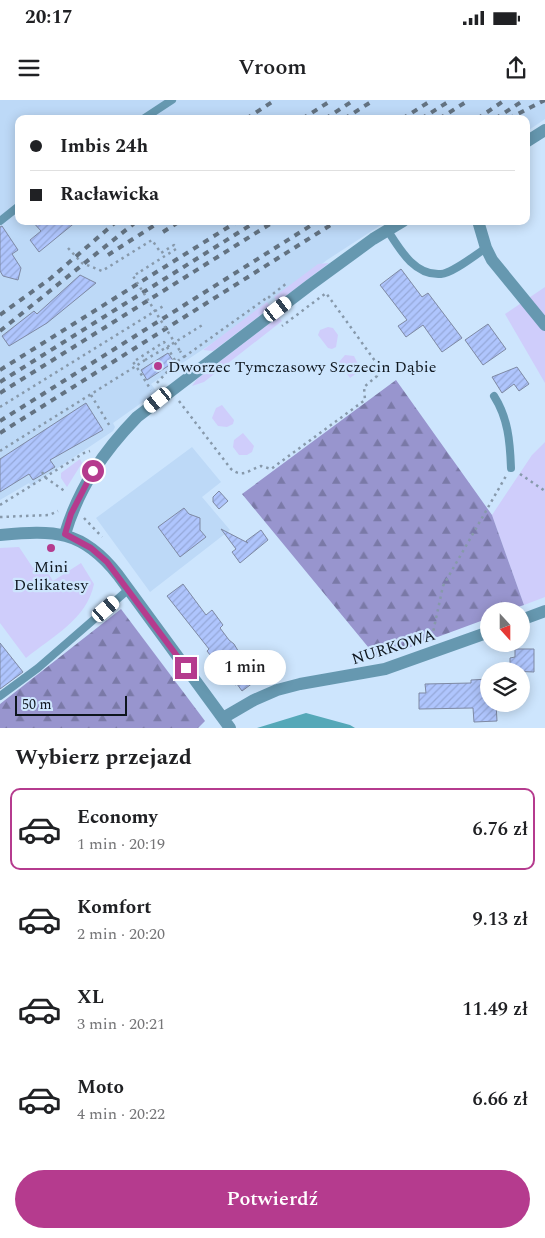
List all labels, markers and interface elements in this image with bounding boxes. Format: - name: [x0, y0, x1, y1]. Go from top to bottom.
- text: 20:17: [25, 3, 73, 32]
- text: Vroom: [238, 51, 307, 84]
- icon: menu: [15, 54, 43, 82]
- icon: share: [502, 54, 530, 82]
- text: Imbis 24h: [60, 132, 148, 161]
- text: Racławicka: [60, 180, 159, 209]
- car: [261, 294, 294, 324]
- place label: Dworzec Tymczasowy Szczecin Dąbie: [168, 355, 436, 379]
- marker: Dworzec Tymczasowy Szczecin Dąbie: [152, 360, 164, 372]
- car: [141, 385, 174, 415]
- route start: [82, 460, 104, 482]
- marker: Mini Delikatesy: [45, 542, 57, 554]
- place label: Mini Delikatesy: [14, 555, 90, 597]
- car: [89, 593, 122, 625]
- north arrow: [480, 602, 530, 652]
- map controls: [480, 602, 530, 712]
- street label: NURKOWA: [348, 623, 438, 671]
- callout: 1 min: [204, 650, 286, 686]
- text: 1 min: [224, 655, 266, 679]
- route end: [175, 657, 197, 679]
- button: layers: [480, 662, 530, 712]
- scale bar: [15, 693, 128, 716]
- text: 50 m: [22, 694, 52, 715]
- text: Wybierz przejazd: [15, 741, 192, 774]
- text: Economy: [77, 803, 158, 832]
- icon: car: [17, 807, 62, 852]
- text: 6.76 zł: [473, 815, 528, 844]
- text: 1 min · 20:19: [77, 832, 165, 856]
- text: Komfort: [77, 893, 152, 922]
- icon: car: [17, 897, 62, 942]
- text: 9.13 zł: [473, 905, 528, 934]
- text: 2 min · 20:20: [77, 922, 165, 946]
- text: XL: [77, 983, 104, 1012]
- icon: car: [17, 987, 62, 1032]
- text: 11.49 zł: [462, 995, 528, 1024]
- text: 3 min · 20:21: [77, 1012, 165, 1036]
- text: Moto: [77, 1073, 124, 1102]
- icon: car: [17, 1077, 62, 1122]
- text: 6.66 zł: [473, 1085, 528, 1114]
- text: 4 min · 20:22: [77, 1102, 165, 1126]
- button: Potwierdź: [15, 1170, 530, 1228]

